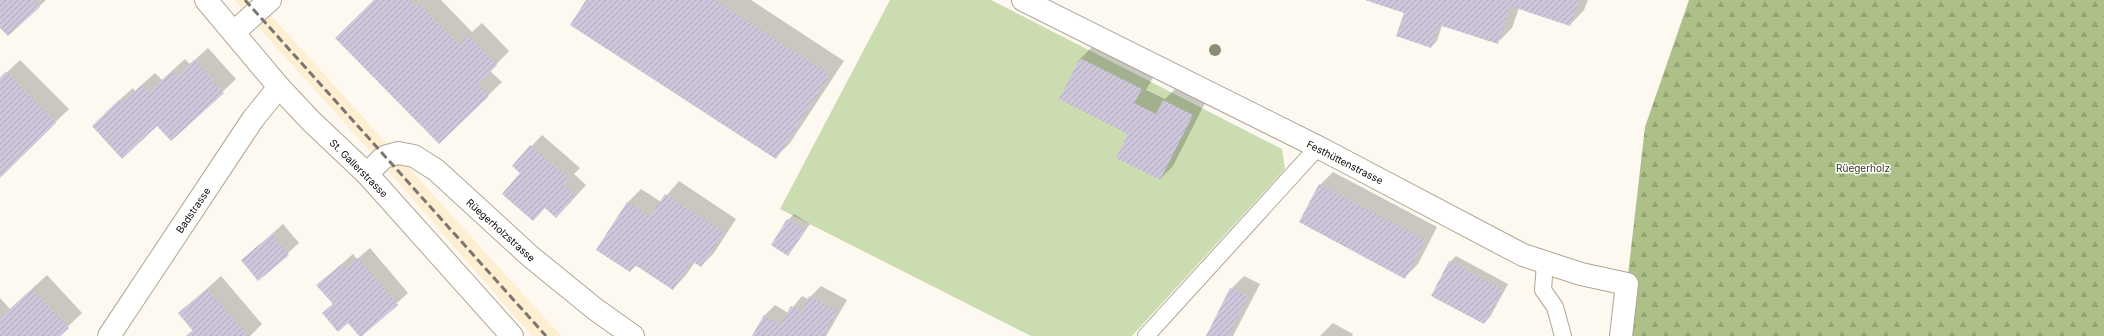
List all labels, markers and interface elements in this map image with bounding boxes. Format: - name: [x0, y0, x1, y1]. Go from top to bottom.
- street label: St. Gallerstrasse: [327, 136, 391, 200]
- street label: Festhüttenstrasse: [1305, 138, 1385, 186]
- park label: Rüegerholz: [1836, 162, 1890, 174]
- street label: Badstrasse: [173, 185, 213, 235]
- street label: Rüegerholzstrasse: [464, 196, 538, 264]

